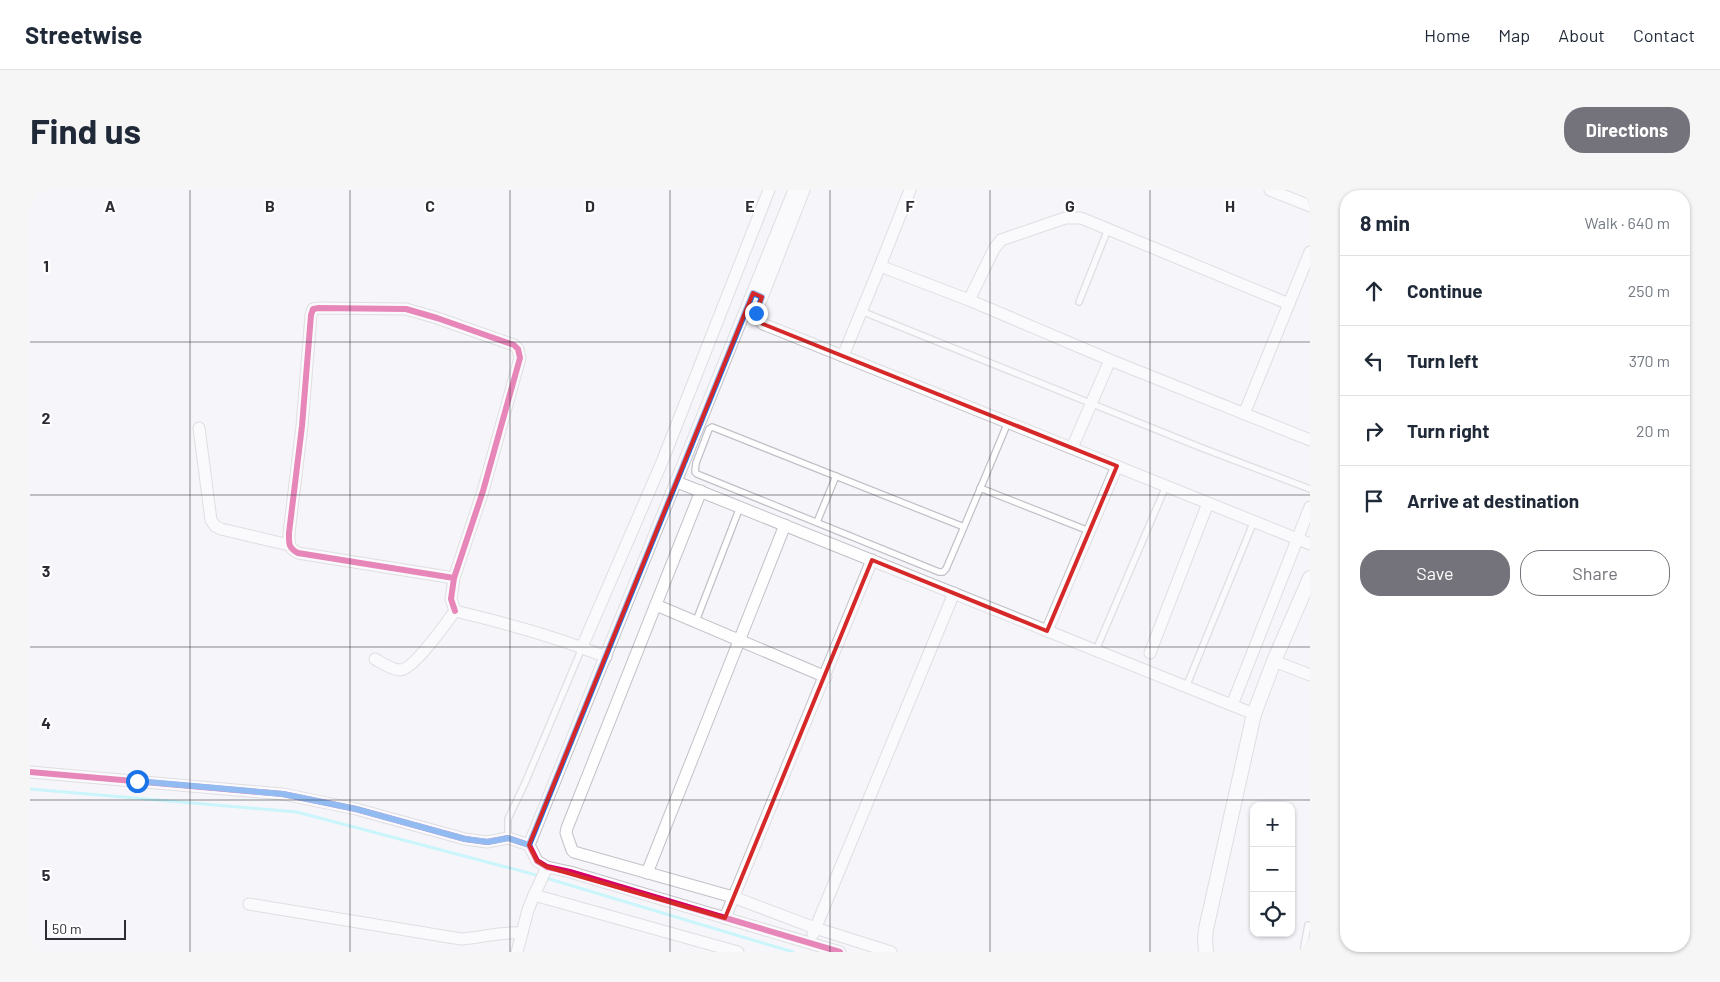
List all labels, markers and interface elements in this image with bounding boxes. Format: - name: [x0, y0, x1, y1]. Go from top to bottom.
- text: Streetwise: [25, 20, 142, 49]
- text: Home: [1424, 24, 1470, 46]
- text: Map: [1498, 24, 1530, 46]
- text: About: [1558, 24, 1605, 46]
- text: Contact: [1633, 24, 1695, 46]
- button: Directions: [1564, 107, 1690, 153]
- text: Find us: [30, 109, 141, 151]
- text: A: [105, 196, 116, 215]
- text: B: [265, 196, 275, 215]
- text: C: [425, 196, 435, 215]
- text: D: [585, 196, 595, 215]
- text: E: [745, 196, 755, 215]
- text: F: [906, 196, 915, 215]
- text: G: [1065, 196, 1075, 215]
- text: H: [1225, 196, 1235, 215]
- text: 8 min: [1360, 210, 1410, 235]
- text: Walk · 640 m: [1585, 213, 1670, 232]
- text: 1: [43, 256, 49, 275]
- icon: ahead: [1360, 277, 1388, 305]
- text: Continue: [1407, 279, 1483, 302]
- text: 250 m: [1628, 281, 1670, 300]
- route end: [745, 302, 768, 325]
- icon: left: [1360, 347, 1388, 375]
- text: Turn left: [1407, 349, 1478, 372]
- text: 370 m: [1629, 351, 1670, 370]
- text: 2: [42, 408, 51, 427]
- icon: right: [1360, 417, 1388, 445]
- text: Turn right: [1407, 419, 1489, 442]
- text: 20 m: [1636, 421, 1670, 440]
- icon: arrive: [1360, 487, 1388, 515]
- text: Arrive at destination: [1407, 489, 1579, 512]
- button: Save: [1360, 550, 1510, 596]
- button: Share: [1520, 550, 1670, 596]
- text: 3: [42, 561, 50, 580]
- text: 4: [41, 713, 51, 732]
- route start: [126, 770, 149, 793]
- map controls: [1250, 802, 1295, 937]
- button: +: [1250, 802, 1295, 847]
- button: −: [1250, 847, 1295, 892]
- text: 5: [42, 865, 51, 884]
- button: locate: [1250, 892, 1295, 937]
- scale bar: [45, 917, 126, 940]
- text: 50 m: [52, 920, 81, 937]

